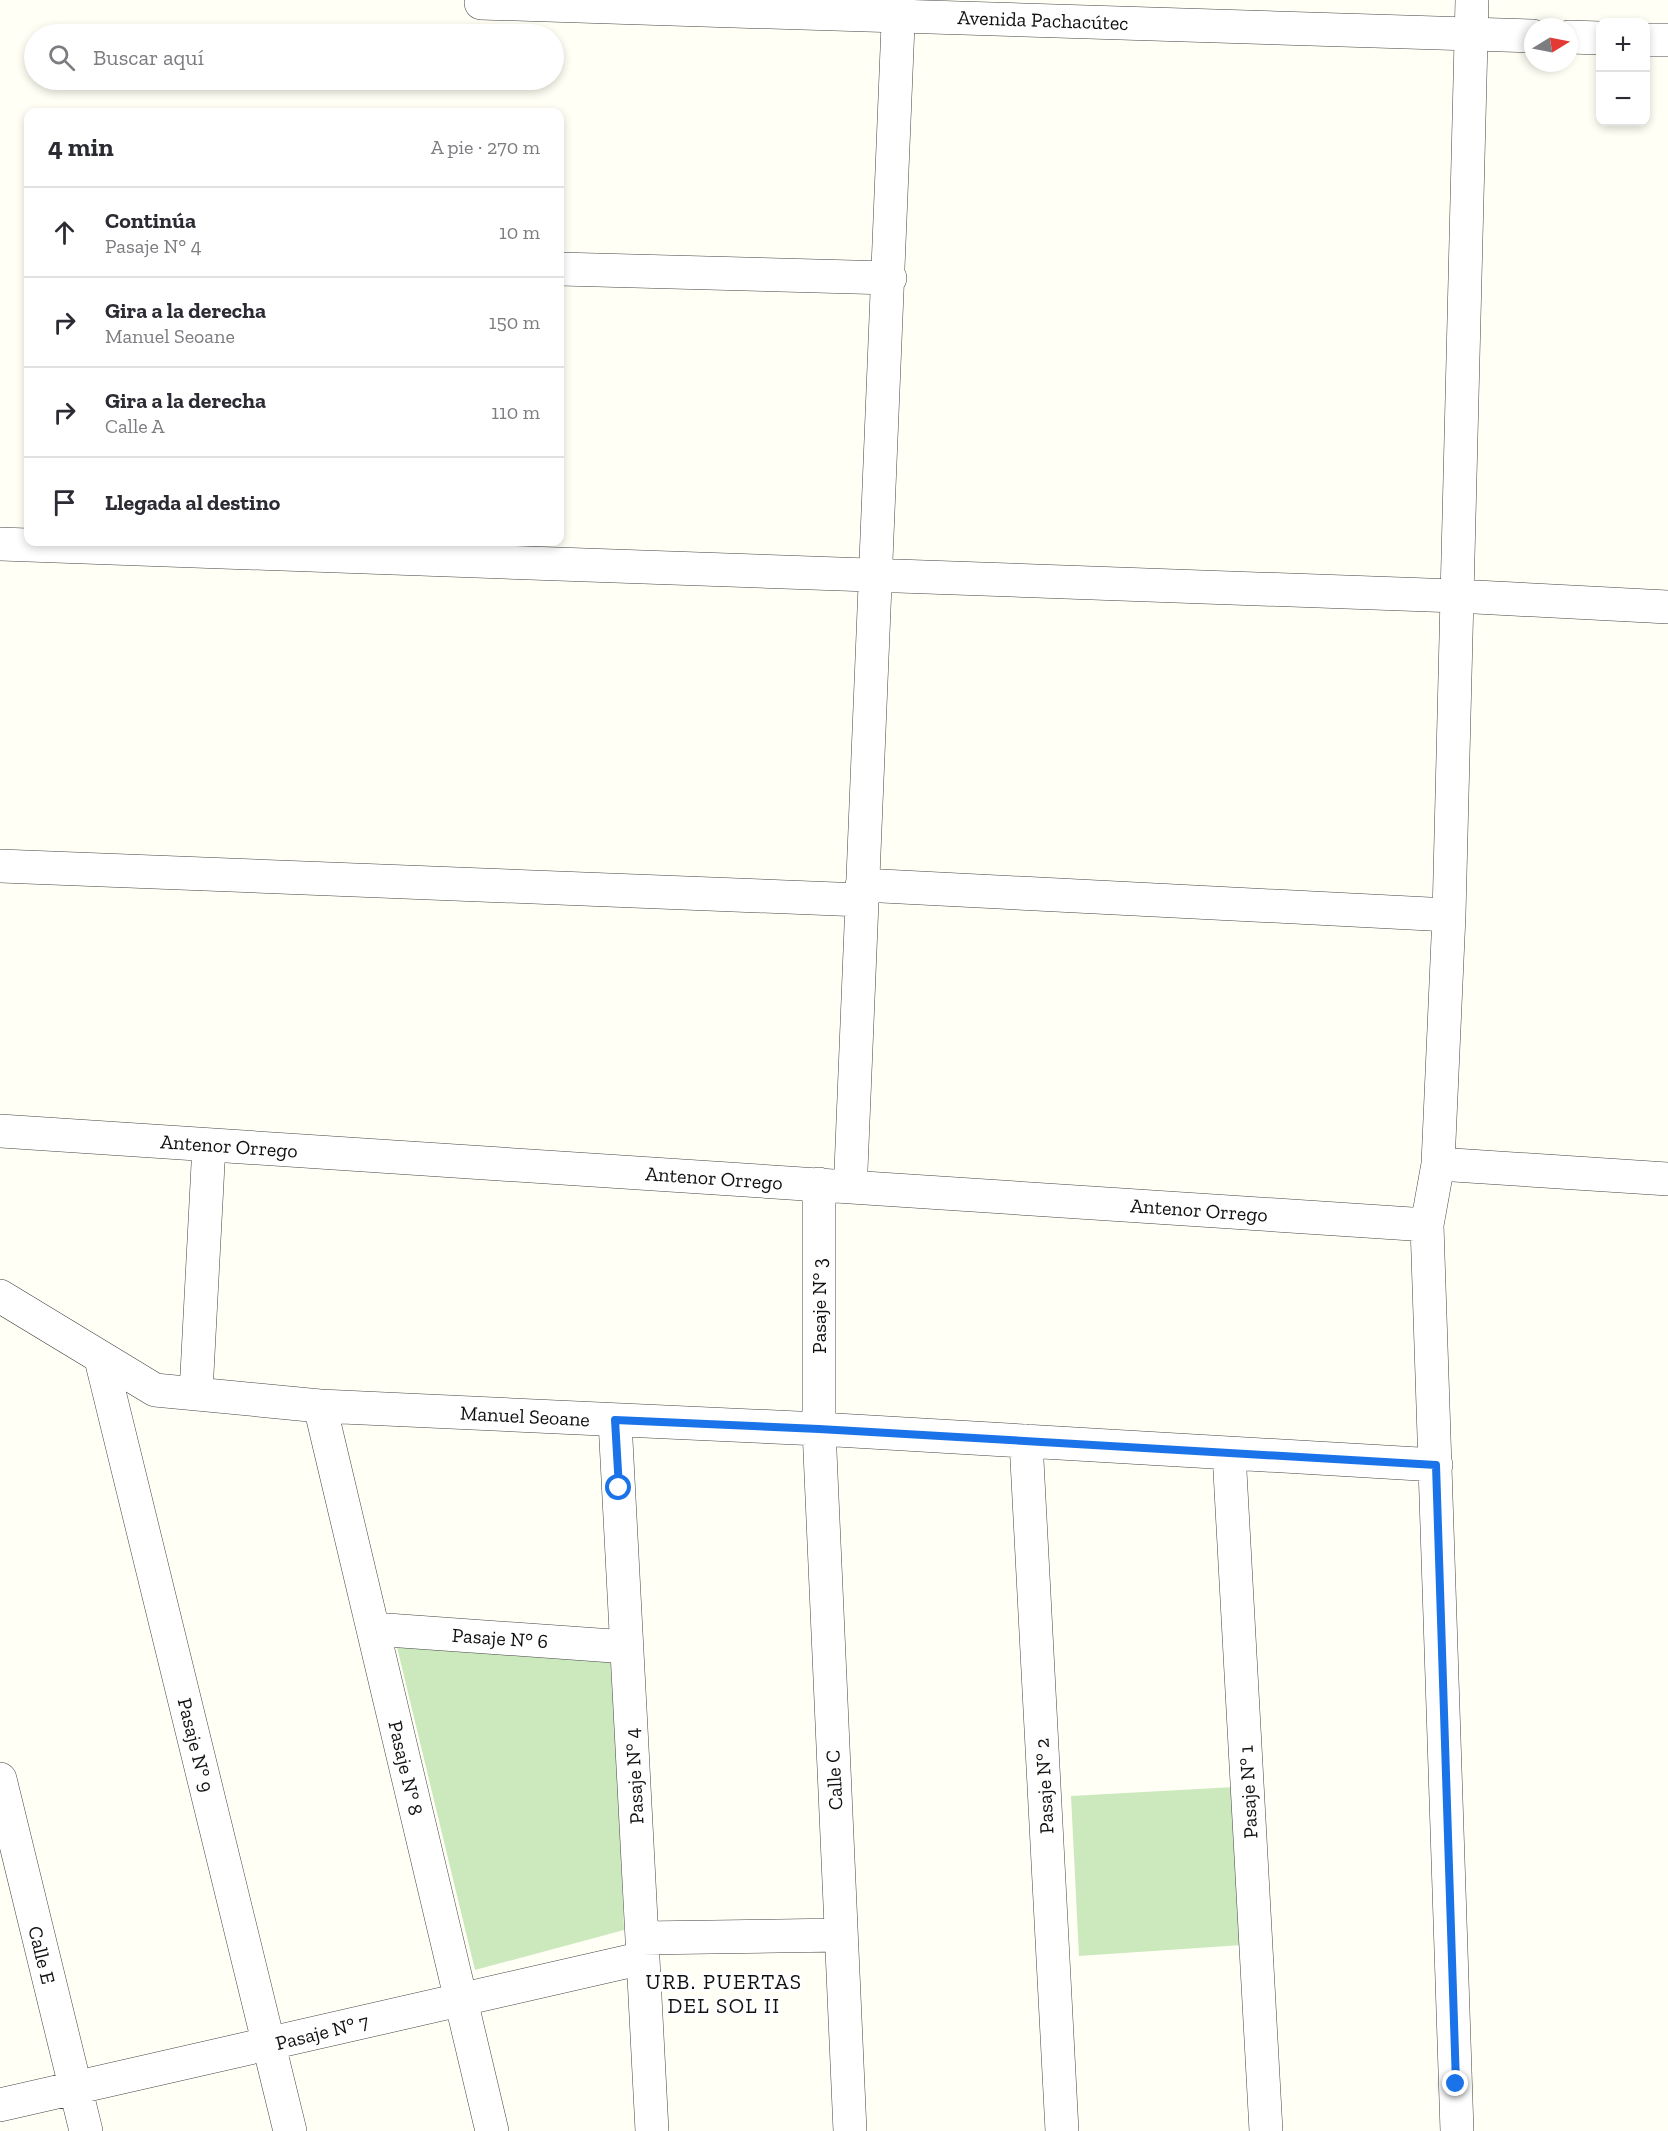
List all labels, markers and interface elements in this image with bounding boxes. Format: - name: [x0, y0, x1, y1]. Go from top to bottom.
- street label: Avenida Pachacútec: [957, 5, 1129, 35]
- north arrow: [1524, 18, 1578, 72]
- map controls: [1596, 18, 1650, 126]
- button: +: [1596, 18, 1650, 72]
- search box: [24, 24, 564, 90]
- icon: search: [45, 41, 78, 74]
- text: Buscar aquí: [93, 44, 204, 71]
- button: −: [1596, 72, 1650, 126]
- text: 4 min: [48, 131, 114, 163]
- text: A pie · 270 m: [431, 135, 540, 159]
- text: Continúa: [105, 207, 196, 234]
- icon: ahead: [48, 216, 81, 249]
- text: 10 m: [499, 220, 540, 244]
- text: Pasaje N° 4: [105, 234, 201, 258]
- text: Gira a la derecha: [105, 297, 266, 324]
- icon: right: [48, 306, 81, 339]
- text: 150 m: [489, 310, 540, 334]
- text: Manuel Seoane: [105, 324, 235, 348]
- text: Gira a la derecha: [105, 387, 266, 414]
- icon: right: [48, 396, 81, 429]
- text: 110 m: [491, 400, 540, 424]
- text: Calle A: [105, 414, 165, 438]
- icon: arrive: [48, 486, 81, 519]
- text: Llegada al destino: [105, 489, 280, 516]
- street label: Antenor Orrego: [160, 1129, 298, 1163]
- street label: Antenor Orrego: [645, 1161, 783, 1195]
- street label: Antenor Orrego: [1130, 1193, 1268, 1227]
- street label: Pasaje N° 3: [807, 1258, 831, 1354]
- street label: Manuel Seoane: [460, 1401, 590, 1431]
- route start: [605, 1474, 631, 1500]
- street label: Pasaje N° 6: [451, 1623, 549, 1653]
- street label: Pasaje N° 9: [173, 1695, 219, 1795]
- street label: Pasaje N° 8: [383, 1718, 429, 1818]
- street label: Pasaje N° 4: [619, 1727, 649, 1825]
- street label: Pasaje N° 2: [1030, 1737, 1058, 1835]
- street label: Pasaje N° 1: [1234, 1744, 1262, 1839]
- street label: Calle C: [820, 1749, 848, 1811]
- street label: Calle E: [23, 1924, 61, 1986]
- district label: URB. PUERTAS DEL SOL II: [646, 1969, 802, 2018]
- street label: Pasaje N° 7: [273, 2009, 372, 2055]
- route end: [1442, 2070, 1468, 2096]

